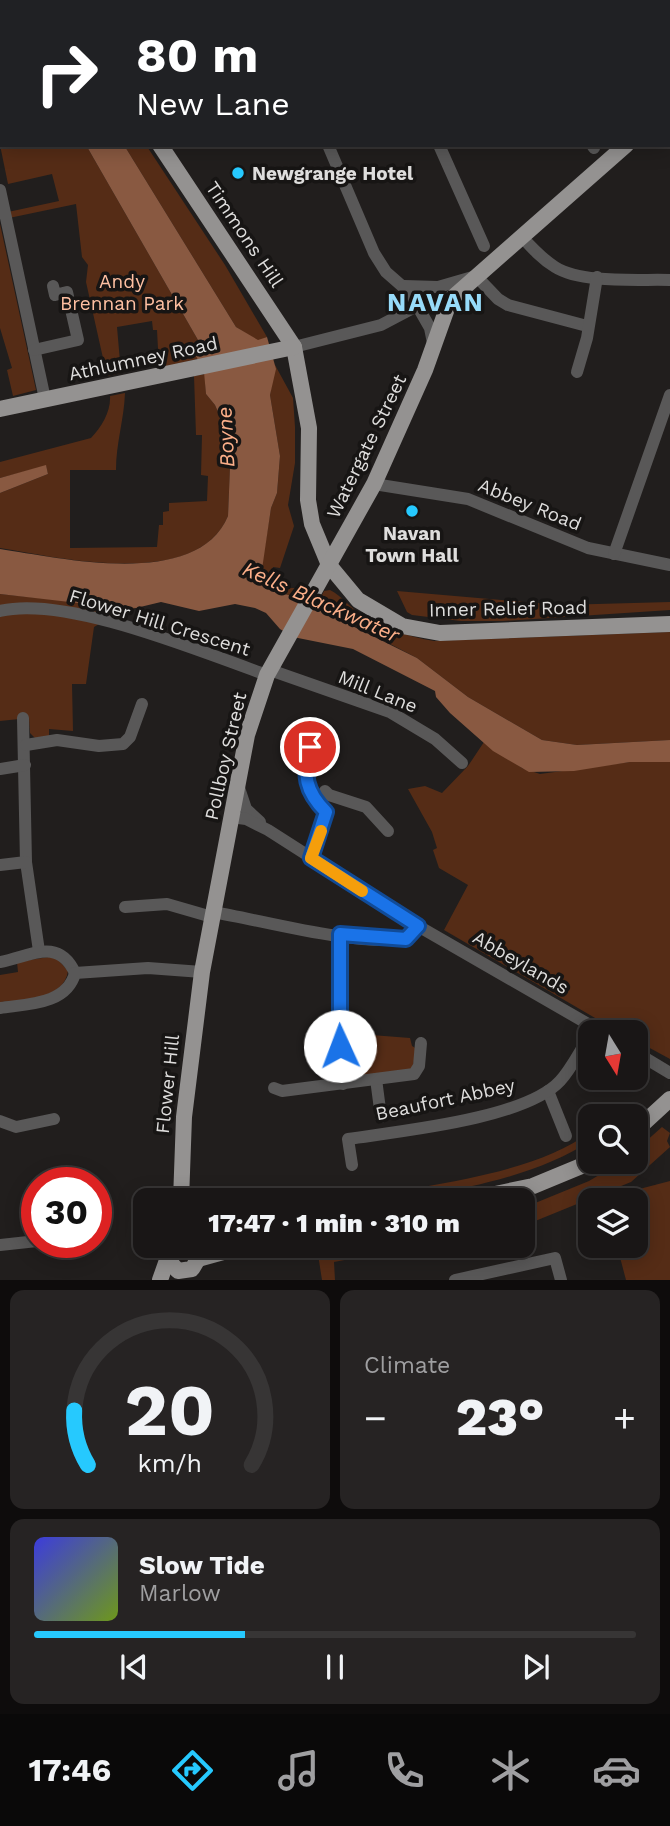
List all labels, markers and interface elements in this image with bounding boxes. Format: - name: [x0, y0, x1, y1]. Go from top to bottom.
- text: 80 m: [136, 26, 258, 84]
- icon: right: [21, 28, 112, 119]
- text: New Lane: [136, 85, 290, 123]
- place label: Newgrange Hotel: [252, 162, 414, 185]
- marker: Newgrange Hotel: [230, 165, 246, 181]
- street label: Timmons Hill: [201, 177, 289, 292]
- park label: Andy Brennan Park: [60, 270, 184, 315]
- district label: NAVAN: [387, 287, 485, 317]
- street label: Athlumney Road: [67, 331, 220, 386]
- street label: Watergate Street: [322, 371, 411, 522]
- water label: Boyne: [211, 406, 240, 468]
- street label: Abbey Road: [475, 473, 585, 536]
- marker: Navan Town Hall: [404, 503, 420, 519]
- place label: Navan Town Hall: [365, 522, 460, 567]
- water label: Kells Blackwater: [239, 556, 404, 648]
- street label: Flower Hill Crescent: [67, 584, 253, 661]
- street label: Inner Relief Road: [429, 596, 587, 621]
- street label: Mill Lane: [335, 665, 421, 718]
- street label: Pollboy Street: [200, 690, 251, 822]
- pin: [280, 717, 340, 777]
- icon: arrive: [291, 728, 329, 766]
- street label: Abbeylands: [469, 926, 573, 999]
- position arrow: [303, 1009, 377, 1083]
- north arrow: [578, 1020, 648, 1090]
- map controls: [578, 1020, 648, 1258]
- street label: Flower Hill: [151, 1033, 184, 1135]
- street label: Beaufort Abbey: [373, 1073, 517, 1125]
- button: search: [578, 1104, 648, 1174]
- speed limit sign: 30: [21, 1167, 112, 1258]
- button: layers: [578, 1188, 648, 1258]
- text: 17:47 · 1 min · 310 m: [208, 1208, 460, 1238]
- text: Climate: [364, 1352, 450, 1379]
- text: 20: [125, 1368, 215, 1454]
- text: 23°: [456, 1387, 544, 1448]
- text: −: [364, 1396, 387, 1440]
- text: +: [613, 1396, 636, 1440]
- text: km/h: [138, 1449, 202, 1478]
- text: Slow Tide: [139, 1550, 265, 1580]
- text: Marlow: [139, 1580, 221, 1607]
- icon: previous: [115, 1648, 153, 1686]
- icon: pause: [316, 1648, 354, 1686]
- icon: next: [517, 1648, 555, 1686]
- icon: directions: [168, 1746, 217, 1795]
- icon: music: [274, 1746, 323, 1795]
- icon: phone: [380, 1746, 429, 1795]
- icon: climate: [486, 1746, 535, 1795]
- icon: car: [592, 1746, 641, 1795]
- text: 17:46: [29, 1751, 111, 1789]

